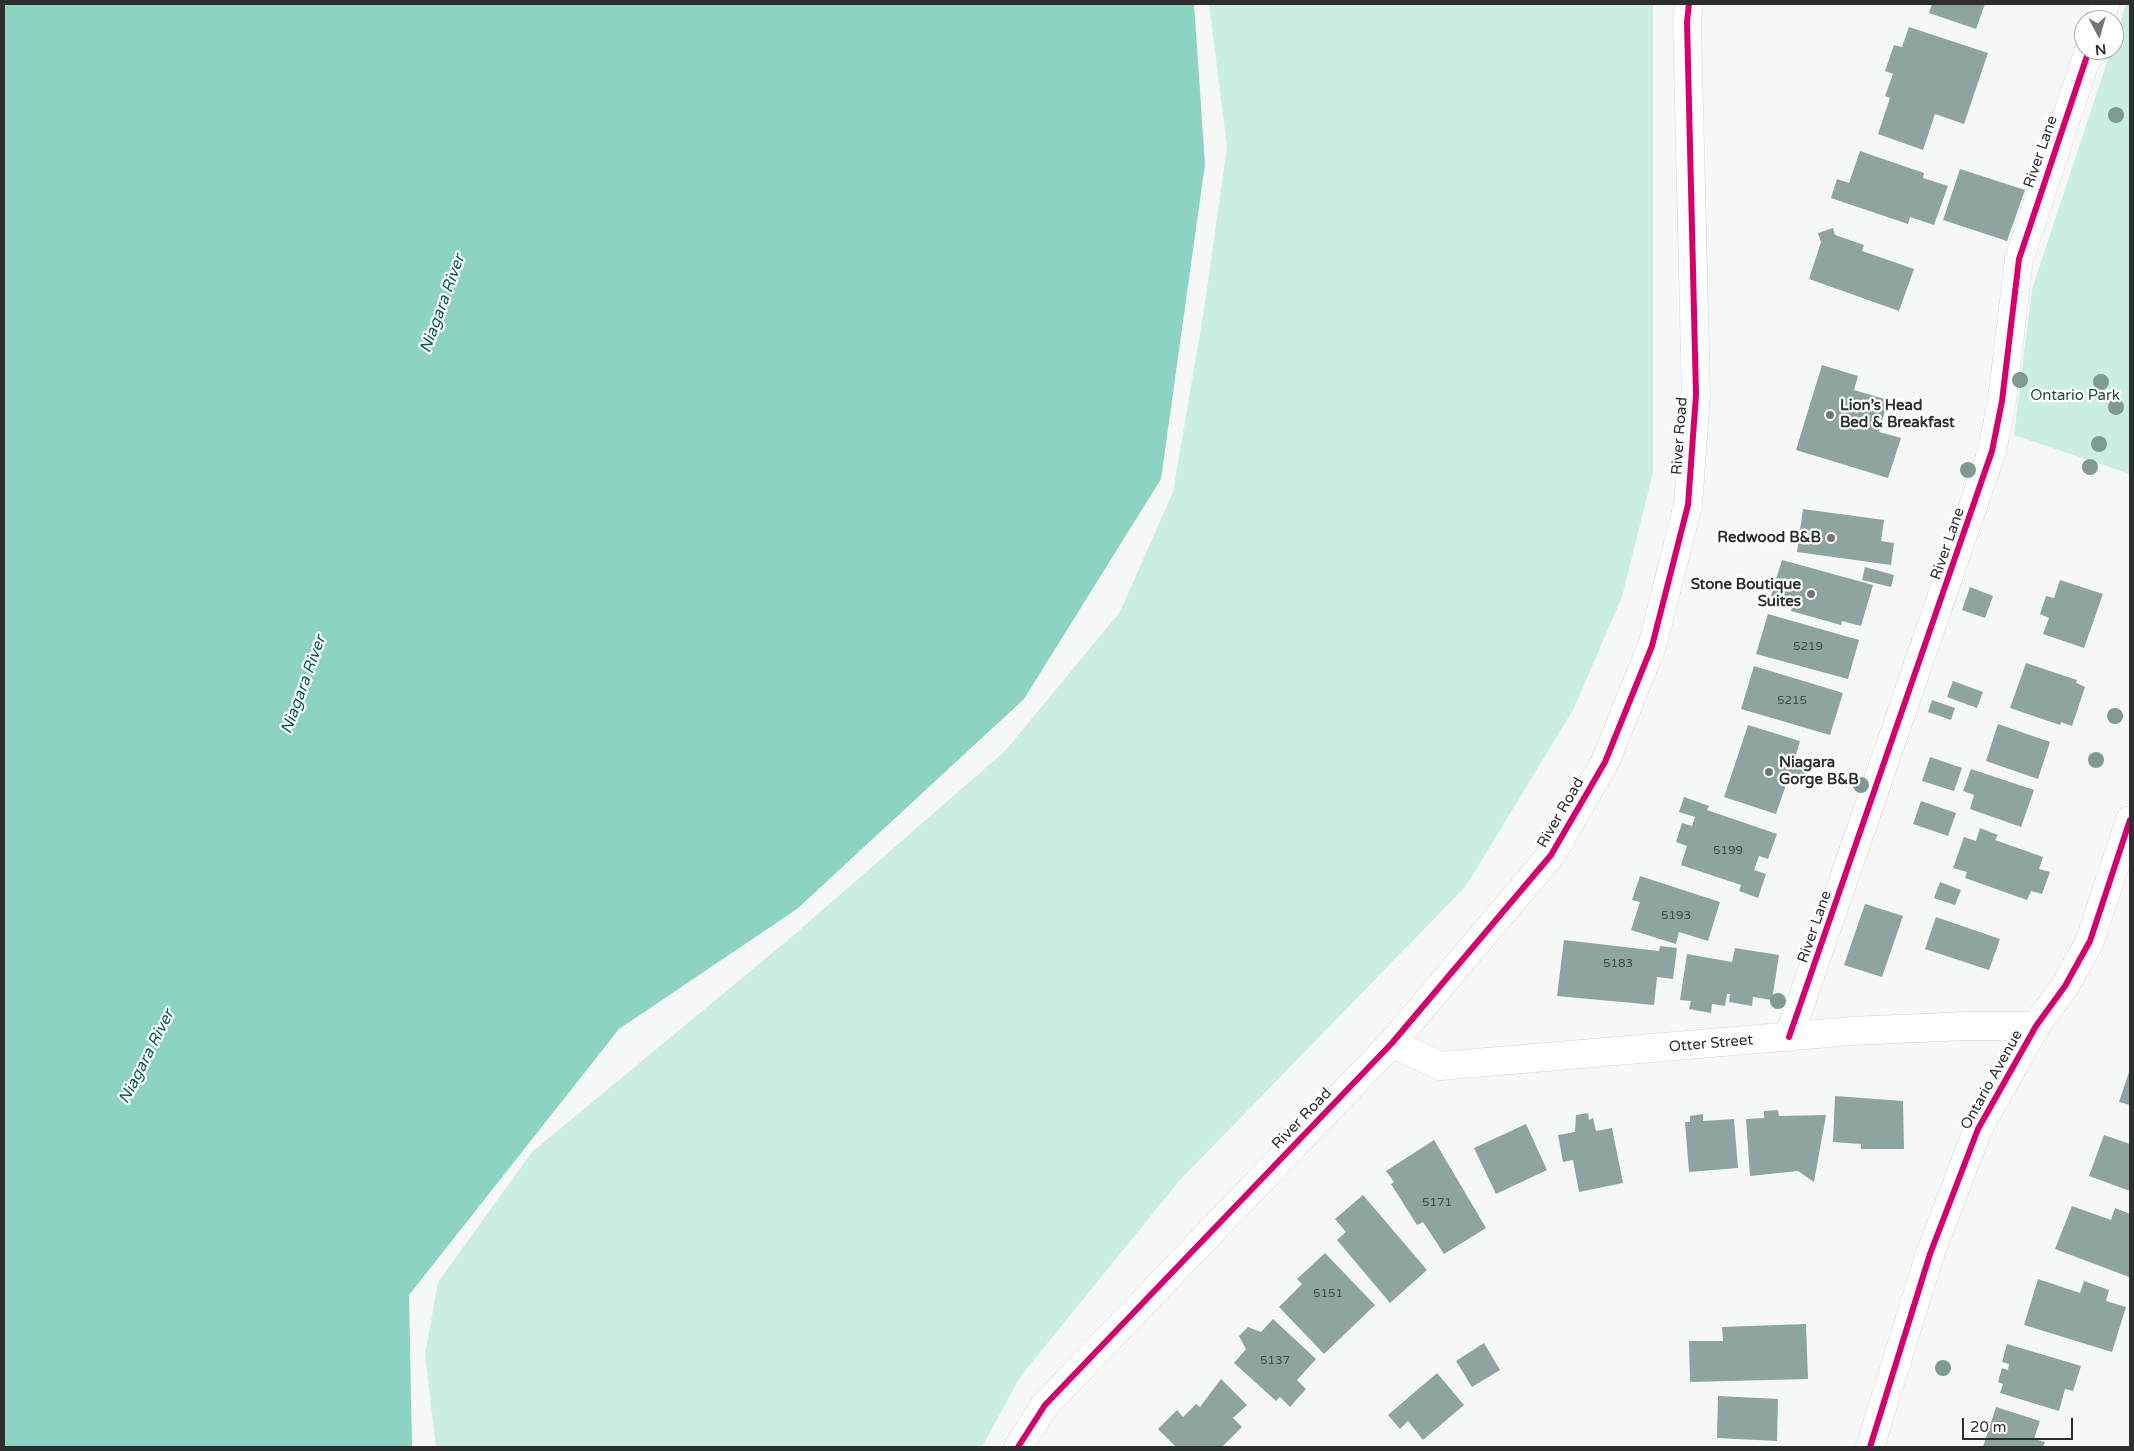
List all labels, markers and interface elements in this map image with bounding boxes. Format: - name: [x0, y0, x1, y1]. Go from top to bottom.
- north arrow: [2074, 10, 2124, 60]
- text: N: [2094, 40, 2107, 58]
- street label: River Lane: [2020, 114, 2062, 190]
- water label: Niagara River: [416, 252, 470, 356]
- park label: Ontario Park: [2030, 387, 2120, 405]
- street label: River Road: [1668, 396, 1692, 476]
- place label: Lion’s Head Bed & Breakfast: [1840, 397, 1955, 432]
- marker: Lion’s Head Bed & Breakfast: [1824, 409, 1836, 421]
- street label: River Lane: [1927, 506, 1969, 582]
- place label: Redwood B&B: [1717, 529, 1821, 547]
- marker: Redwood B&B: [1825, 532, 1837, 544]
- place label: Stone Boutique Suites: [1691, 576, 1801, 611]
- marker: Stone Boutique Suites: [1805, 588, 1817, 600]
- water label: Niagara River: [277, 633, 331, 737]
- house number: 5219: [1793, 640, 1823, 654]
- house number: 5215: [1777, 694, 1807, 708]
- place label: Niagara Gorge B&B: [1779, 754, 1859, 789]
- marker: Niagara Gorge B&B: [1763, 766, 1775, 778]
- street label: River Road: [1534, 775, 1588, 851]
- house number: 5199: [1713, 844, 1743, 858]
- street label: River Lane: [1794, 889, 1836, 965]
- house number: 5193: [1661, 909, 1691, 923]
- house number: 5183: [1603, 957, 1633, 971]
- water label: Niagara River: [115, 1007, 179, 1107]
- street label: Ontario Avenue: [1957, 1027, 2027, 1133]
- street label: Otter Street: [1668, 1031, 1754, 1057]
- street label: River Road: [1268, 1085, 1336, 1153]
- house number: 5171: [1422, 1196, 1452, 1210]
- house number: 5151: [1313, 1287, 1343, 1301]
- house number: 5137: [1260, 1354, 1290, 1368]
- scale bar: [1964, 1408, 2075, 1440]
- text: 20 m: [1970, 1418, 2007, 1436]

